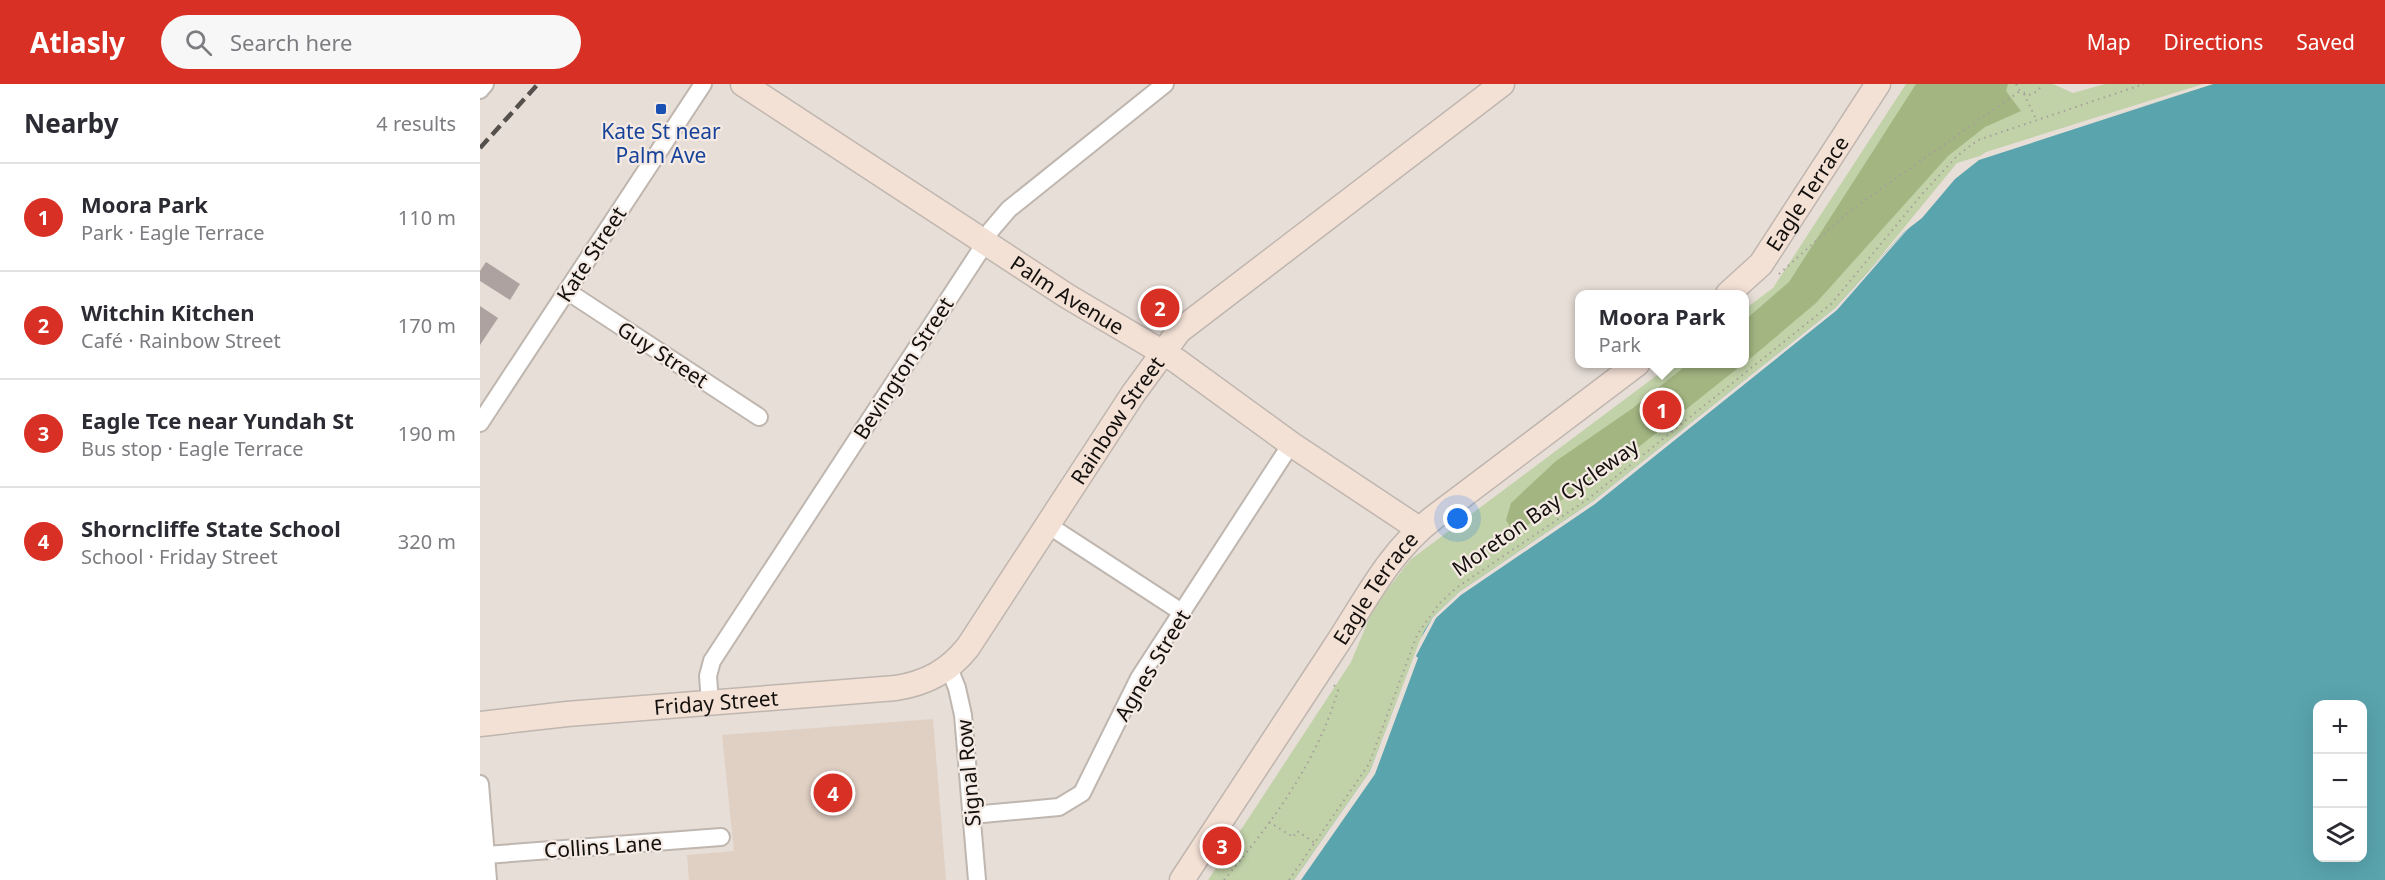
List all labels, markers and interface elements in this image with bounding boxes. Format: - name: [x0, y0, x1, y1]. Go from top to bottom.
- search box: [161, 15, 581, 69]
- text: Atlasly: [30, 23, 125, 61]
- icon: search: [182, 26, 215, 59]
- text: Search here: [230, 27, 352, 57]
- text: Map: [2087, 28, 2131, 56]
- text: Directions: [2164, 28, 2263, 56]
- text: Saved: [2296, 28, 2355, 56]
- marker: Kate St near Palm Ave: [654, 102, 668, 116]
- text: Nearby: [24, 105, 119, 141]
- text: 4 results: [376, 110, 456, 137]
- place label: Kate St near Palm Ave: [601, 117, 721, 169]
- street label: Eagle Terrace: [1759, 130, 1855, 256]
- text: Moora Park: [81, 189, 208, 219]
- street label: Kate Street: [550, 201, 632, 307]
- text: 1: [38, 204, 49, 231]
- text: 110 m: [398, 204, 456, 231]
- text: Park · Eagle Terrace: [81, 219, 265, 246]
- street label: Palm Avenue: [1005, 249, 1129, 341]
- pin: 2: [1140, 286, 1180, 330]
- popup: [1575, 290, 1749, 368]
- street label: Bevington Street: [846, 291, 960, 445]
- text: Witchin Kitchen: [81, 297, 254, 327]
- text: Moora Park: [1599, 301, 1725, 331]
- text: 2: [38, 312, 49, 339]
- text: 170 m: [398, 312, 456, 339]
- street label: Guy Street: [612, 314, 714, 394]
- text: Café · Rainbow Street: [81, 327, 281, 354]
- text: Park: [1599, 331, 1641, 358]
- street label: Rainbow Street: [1064, 350, 1170, 490]
- pin: 1: [1642, 388, 1682, 432]
- text: Eagle Tce near Yundah St: [81, 405, 354, 435]
- text: 3: [38, 420, 49, 447]
- text: 190 m: [398, 420, 456, 447]
- street label: Moreton Bay Cycleway: [1446, 432, 1644, 582]
- text: Bus stop · Eagle Terrace: [81, 435, 304, 462]
- your location: [1443, 504, 1472, 533]
- text: Shorncliffe State School: [81, 513, 341, 543]
- street label: Eagle Terrace: [1326, 525, 1424, 650]
- text: 4: [38, 528, 49, 555]
- text: 320 m: [398, 528, 456, 555]
- text: School · Friday Street: [81, 543, 278, 570]
- street label: Agnes Street: [1108, 604, 1196, 726]
- street label: Friday Street: [653, 683, 780, 721]
- map controls: [2313, 700, 2367, 862]
- button: +: [2313, 700, 2367, 754]
- street label: Signal Row: [949, 718, 987, 828]
- button: −: [2313, 754, 2367, 808]
- pin: 4: [814, 770, 852, 816]
- button: layers: [2313, 808, 2367, 862]
- pin: 3: [1202, 824, 1242, 868]
- street label: Collins Lane: [543, 828, 663, 864]

